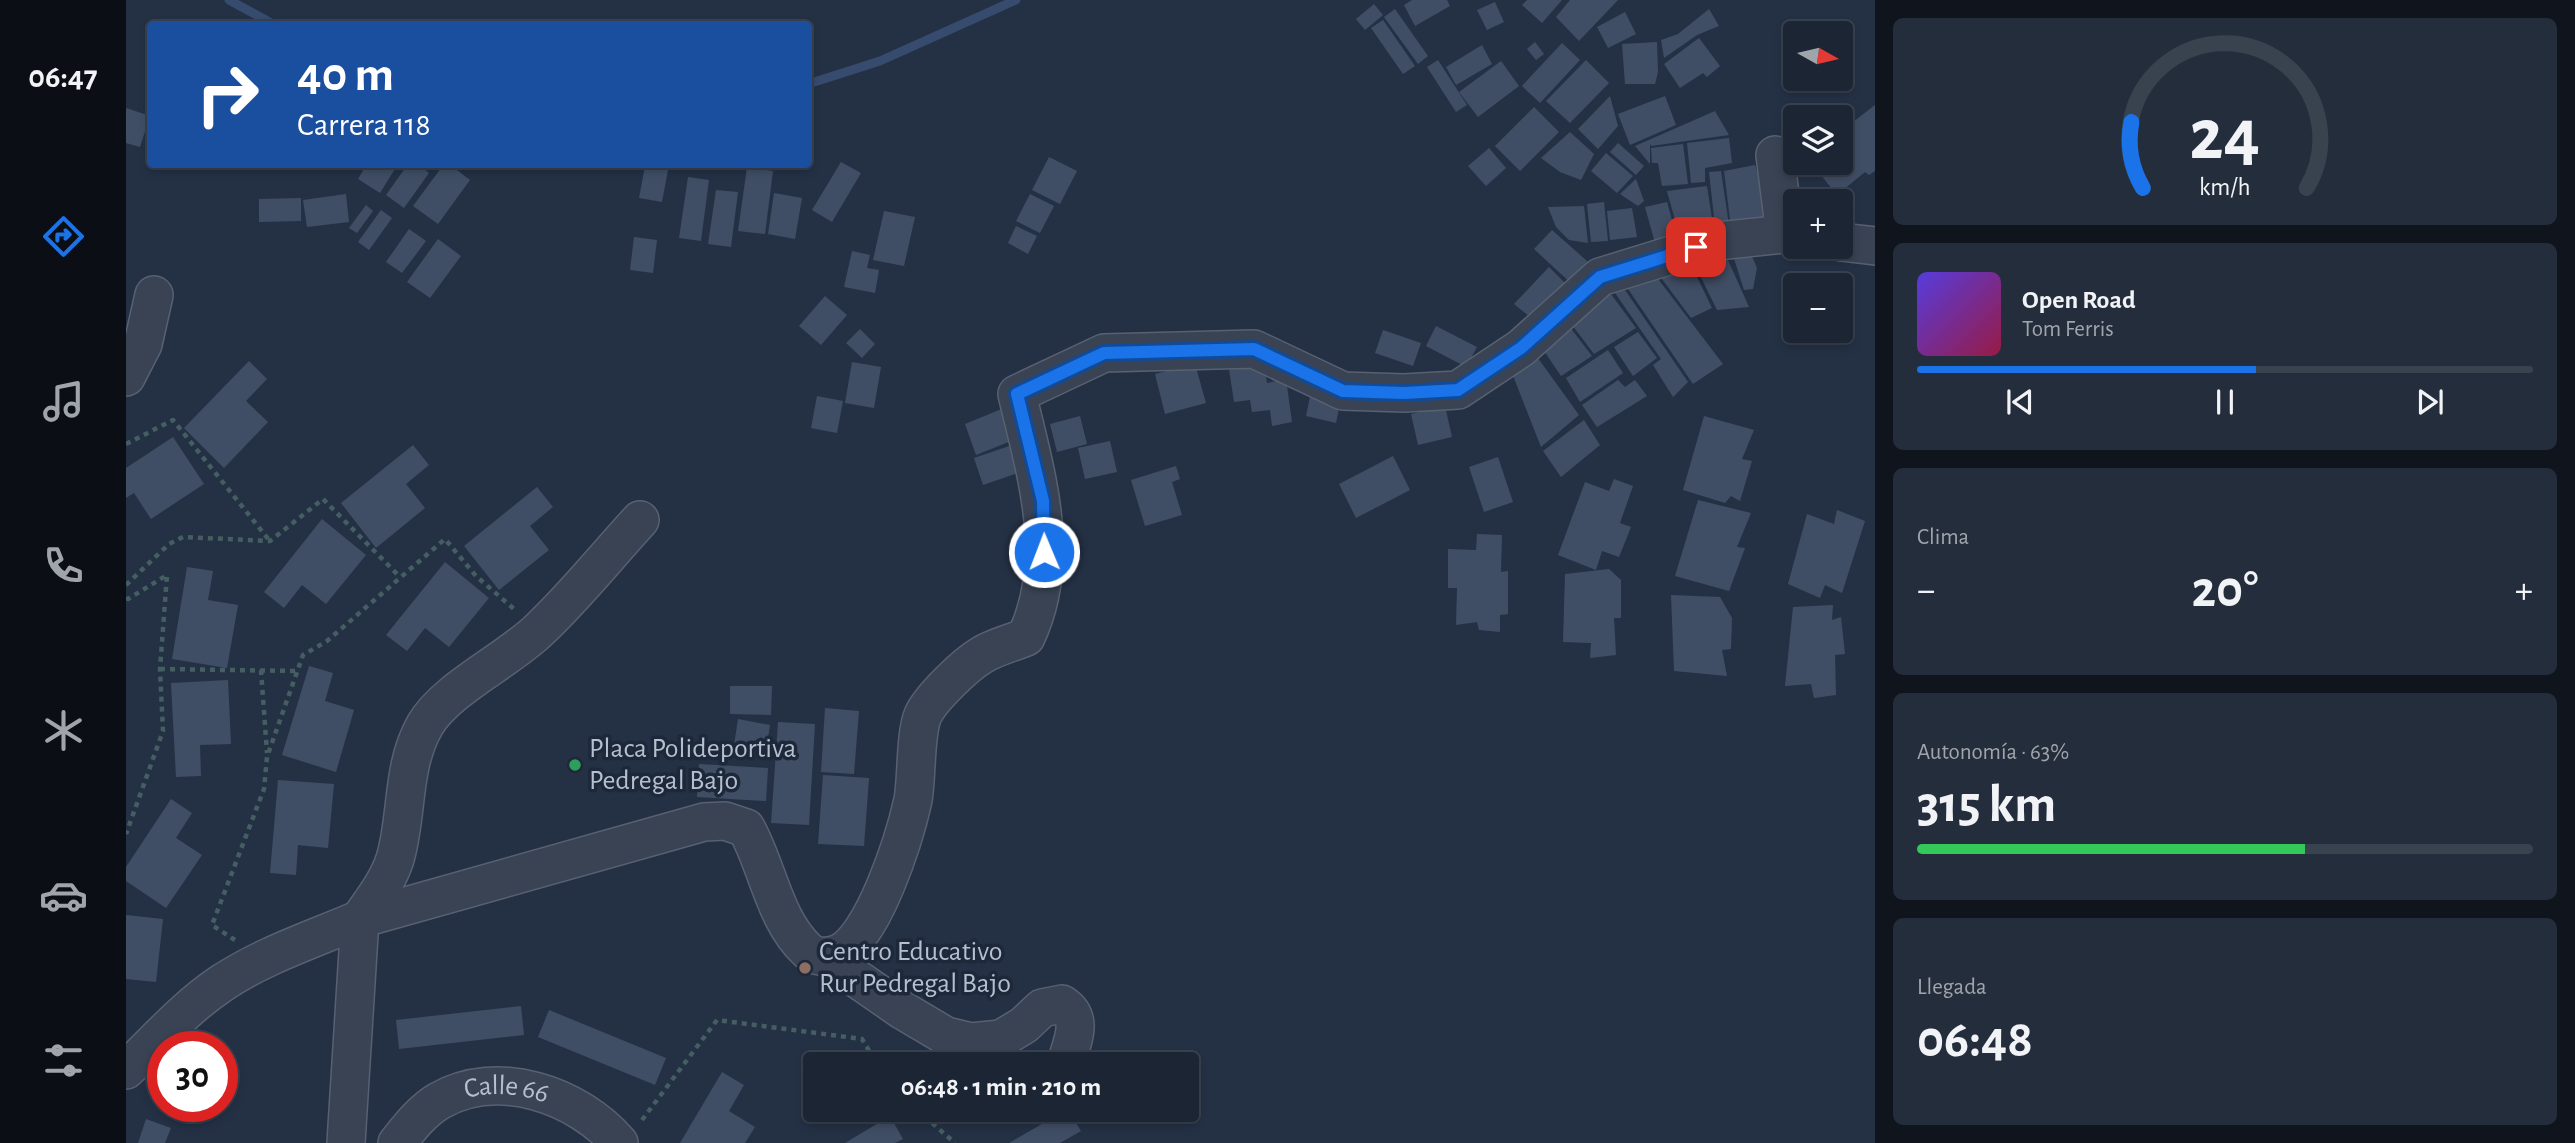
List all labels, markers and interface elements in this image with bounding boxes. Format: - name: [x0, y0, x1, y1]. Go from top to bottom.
- north arrow: [1783, 21, 1853, 91]
- map controls: [1783, 21, 1853, 343]
- icon: right: [182, 49, 273, 140]
- text: 40 m: [297, 51, 394, 100]
- text: 06:47: [28, 61, 98, 93]
- text: 24: [2190, 100, 2260, 173]
- button: layers: [1783, 105, 1853, 175]
- text: Carrera 118: [297, 109, 431, 141]
- text: km/h: [2199, 174, 2251, 199]
- button: +: [1783, 189, 1853, 259]
- icon: directions: [39, 212, 88, 261]
- pin: [1666, 217, 1726, 277]
- icon: arrive: [1677, 228, 1715, 266]
- button: −: [1783, 273, 1853, 343]
- text: Open Road: [2022, 287, 2136, 313]
- text: Tom Ferris: [2022, 318, 2114, 341]
- icon: music: [39, 377, 88, 426]
- icon: previous: [2001, 383, 2039, 421]
- icon: pause: [2206, 383, 2244, 421]
- icon: next: [2411, 383, 2449, 421]
- position arrow: [1007, 515, 1081, 589]
- text: Clima: [1917, 526, 1969, 549]
- icon: phone: [39, 541, 88, 590]
- text: 20°: [2192, 564, 2258, 616]
- text: −: [1917, 572, 1935, 610]
- text: +: [2515, 572, 2533, 610]
- icon: climate: [39, 706, 88, 755]
- place label: Placa Polideportiva Pedregal Bajo: [589, 735, 797, 795]
- text: Autonomía · 63%: [1917, 741, 2069, 764]
- marker: Placa Polideportiva Pedregal Bajo: [567, 757, 583, 773]
- text: 315 km: [1917, 779, 2056, 831]
- icon: car: [39, 871, 88, 920]
- place label: Centro Educativo Rur Pedregal Bajo: [819, 938, 1011, 998]
- marker: Centro Educativo Rur Pedregal Bajo: [797, 960, 813, 976]
- text: Llegada: [1917, 976, 1987, 999]
- text: 06:48: [1917, 1014, 2033, 1066]
- speed limit sign: 30: [147, 1031, 238, 1122]
- icon: filters: [39, 1036, 88, 1085]
- street label: Calle 66: [462, 1072, 552, 1108]
- text: 06:48 · 1 min · 210 m: [901, 1074, 1101, 1100]

